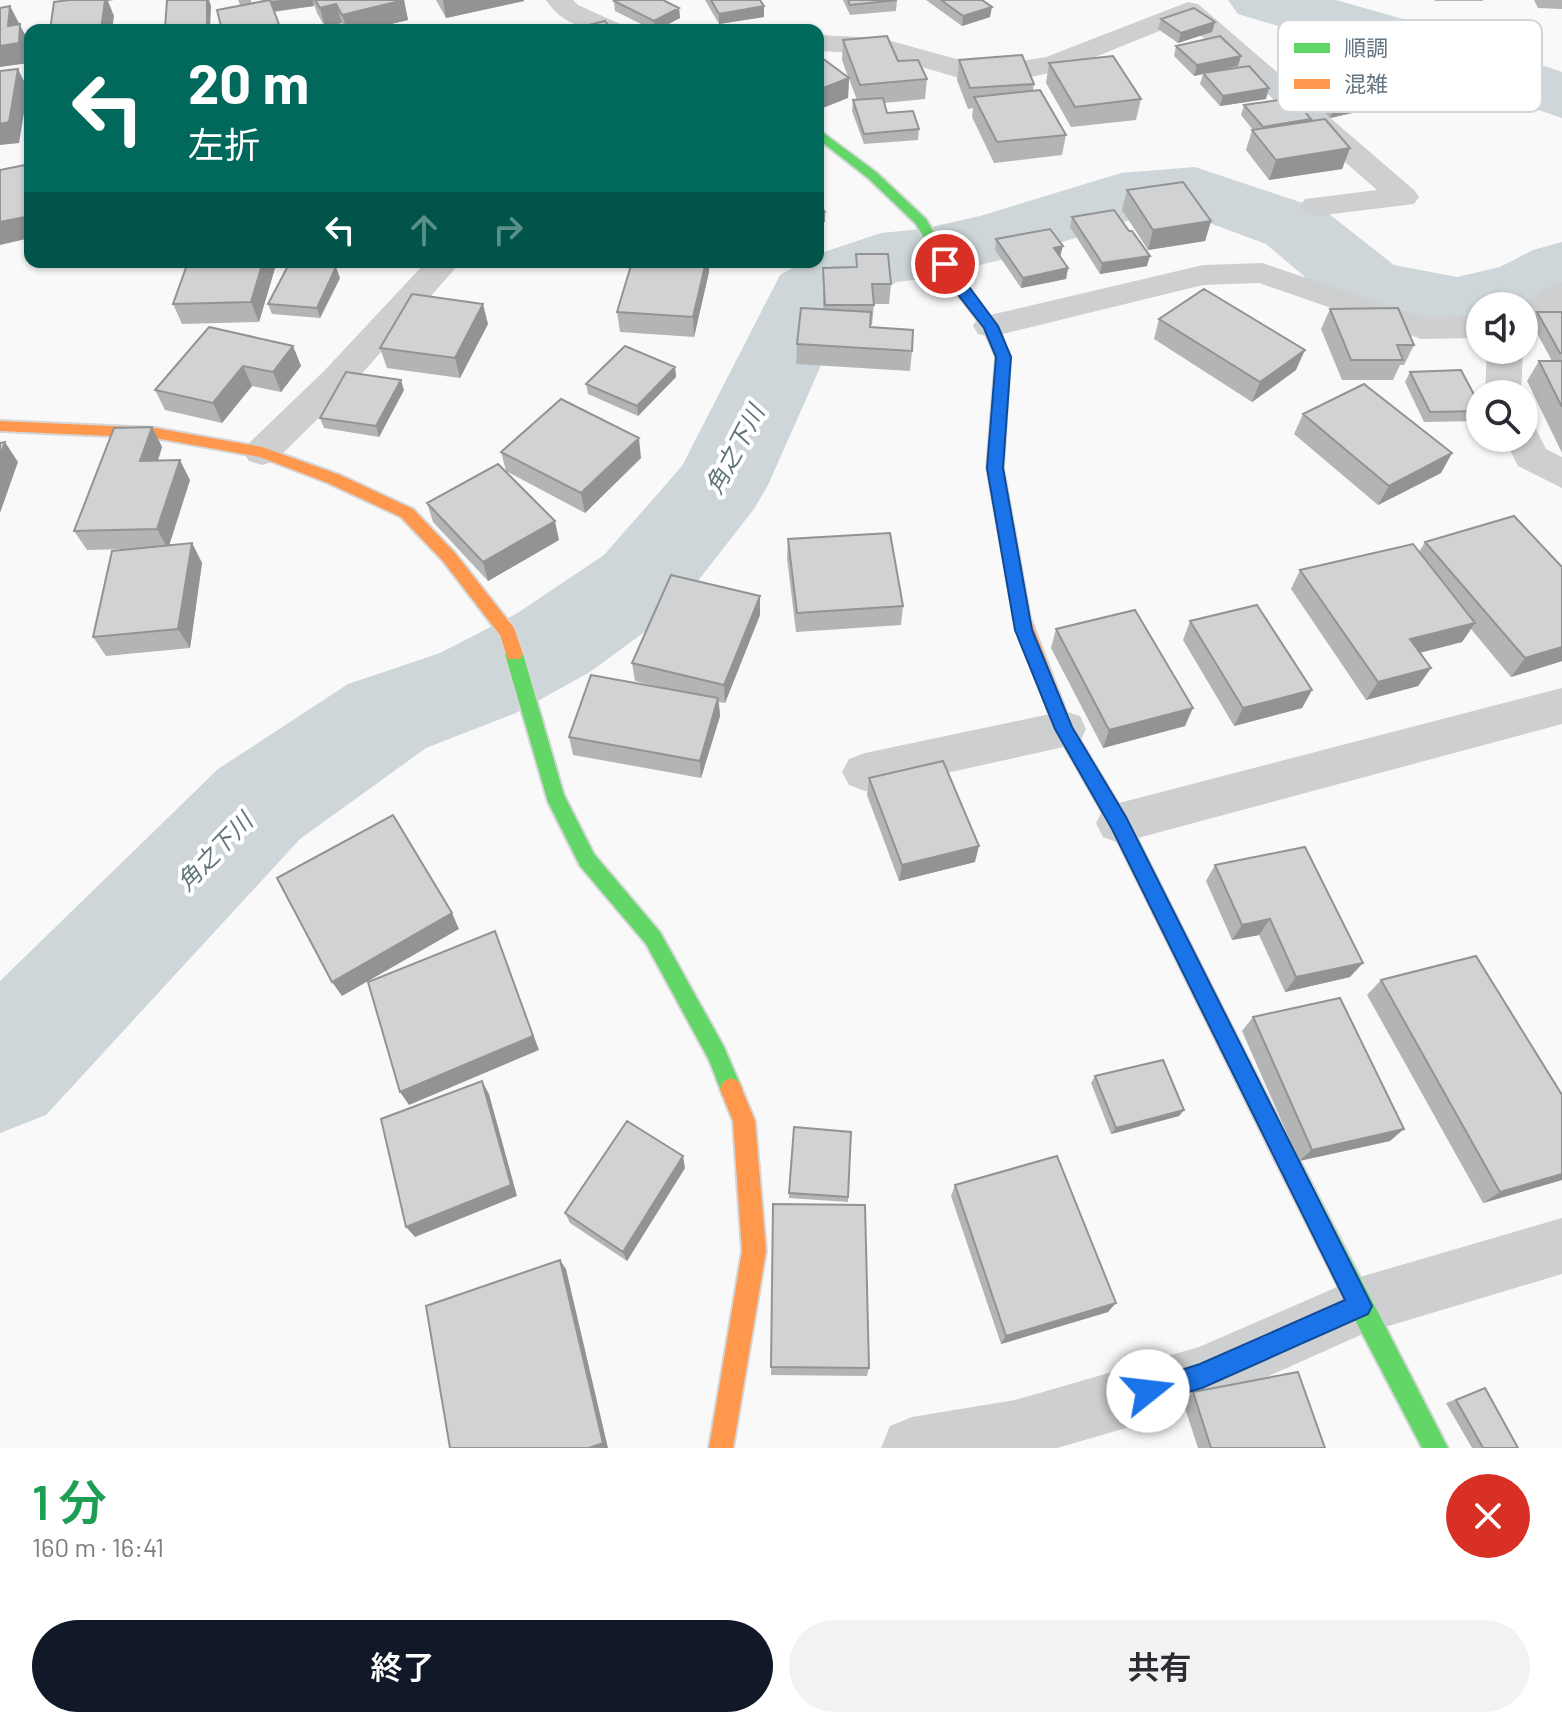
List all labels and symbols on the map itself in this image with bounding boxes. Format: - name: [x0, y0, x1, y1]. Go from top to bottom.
- legend: [1278, 20, 1542, 112]
- text: 順調: [1344, 34, 1388, 60]
- text: 混雑: [1344, 70, 1388, 96]
- pin: [911, 230, 979, 298]
- water label: 角之下川: [699, 397, 771, 498]
- water label: 角之下川: [170, 804, 260, 896]
- position arrow: [1106, 1349, 1190, 1433]

